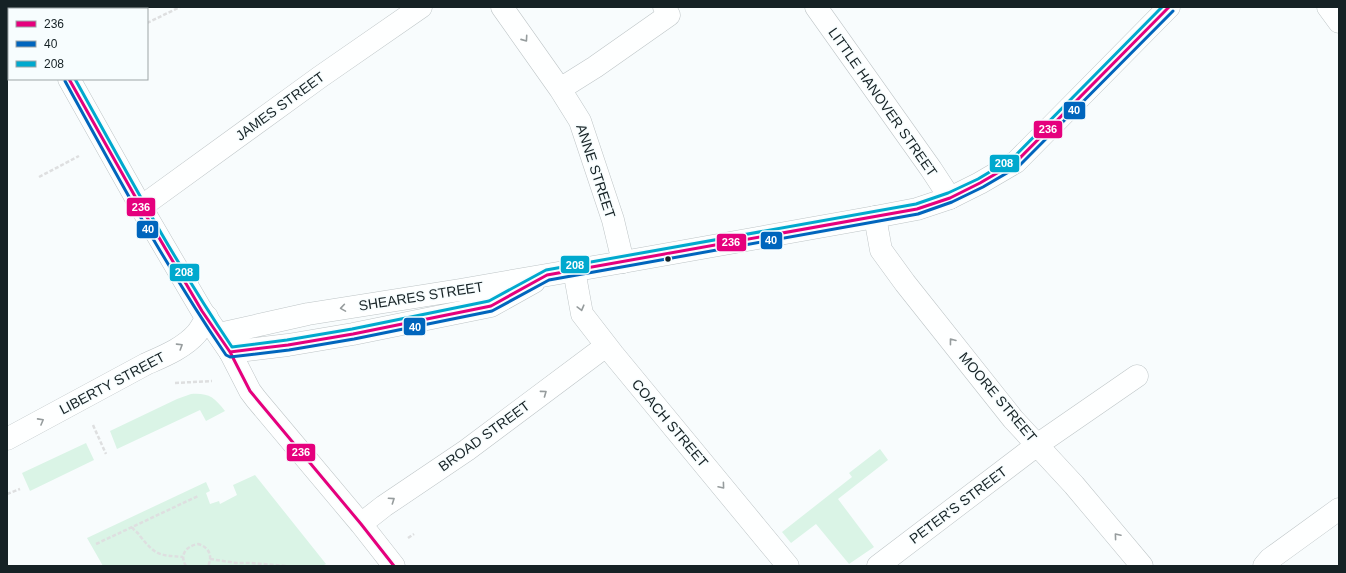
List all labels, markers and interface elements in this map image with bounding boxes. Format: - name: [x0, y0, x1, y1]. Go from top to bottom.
- legend: [8, 8, 148, 80]
- text: 236: [44, 17, 64, 31]
- street label: LITTLE HANOVER STREET: [825, 24, 941, 180]
- one-way arrow: [520, 35, 528, 42]
- text: 40: [44, 37, 58, 51]
- text: 208: [44, 57, 64, 71]
- street label: JAMES STREET: [233, 68, 328, 144]
- line badge: 40: [1063, 101, 1086, 120]
- text: 40: [1068, 104, 1080, 116]
- line badge: 236: [1033, 120, 1063, 139]
- street label: ANNE STREET: [573, 122, 619, 221]
- text: 236: [1039, 123, 1057, 135]
- line badge: 208: [989, 154, 1020, 173]
- text: 208: [995, 157, 1013, 169]
- line badge: 236: [126, 197, 156, 217]
- text: 236: [132, 201, 150, 213]
- line badge: 40: [136, 220, 159, 239]
- text: 40: [142, 223, 154, 235]
- line badge: 40: [760, 231, 783, 250]
- line badge: 236: [716, 233, 747, 252]
- text: 40: [765, 234, 777, 246]
- text: 236: [722, 236, 740, 248]
- unlabelled marker: [663, 254, 673, 264]
- line badge: 208: [560, 255, 590, 274]
- text: 208: [566, 259, 584, 271]
- line badge: 208: [169, 263, 200, 282]
- text: 208: [175, 266, 193, 278]
- street label: SHEARES STREET: [358, 278, 485, 314]
- one-way arrow: [339, 303, 346, 312]
- one-way arrow: [577, 305, 585, 311]
- line badge: 40: [403, 317, 426, 336]
- text: 40: [409, 321, 421, 333]
- one-way arrow: [950, 338, 957, 345]
- one-way arrow: [176, 344, 183, 351]
- street label: LIBERTY STREET: [57, 348, 168, 418]
- street label: MOORE STREET: [956, 349, 1040, 445]
- street label: COACH STREET: [629, 376, 712, 470]
- one-way arrow: [539, 391, 546, 398]
- street label: BROAD STREET: [435, 397, 533, 474]
- one-way arrow: [37, 418, 44, 425]
- line badge: 236: [286, 443, 316, 462]
- text: 236: [292, 446, 310, 458]
- street label: PETER'S STREET: [906, 463, 1010, 547]
- one-way arrow: [718, 482, 725, 489]
- one-way arrow: [387, 498, 394, 505]
- one-way arrow: [1115, 533, 1122, 541]

